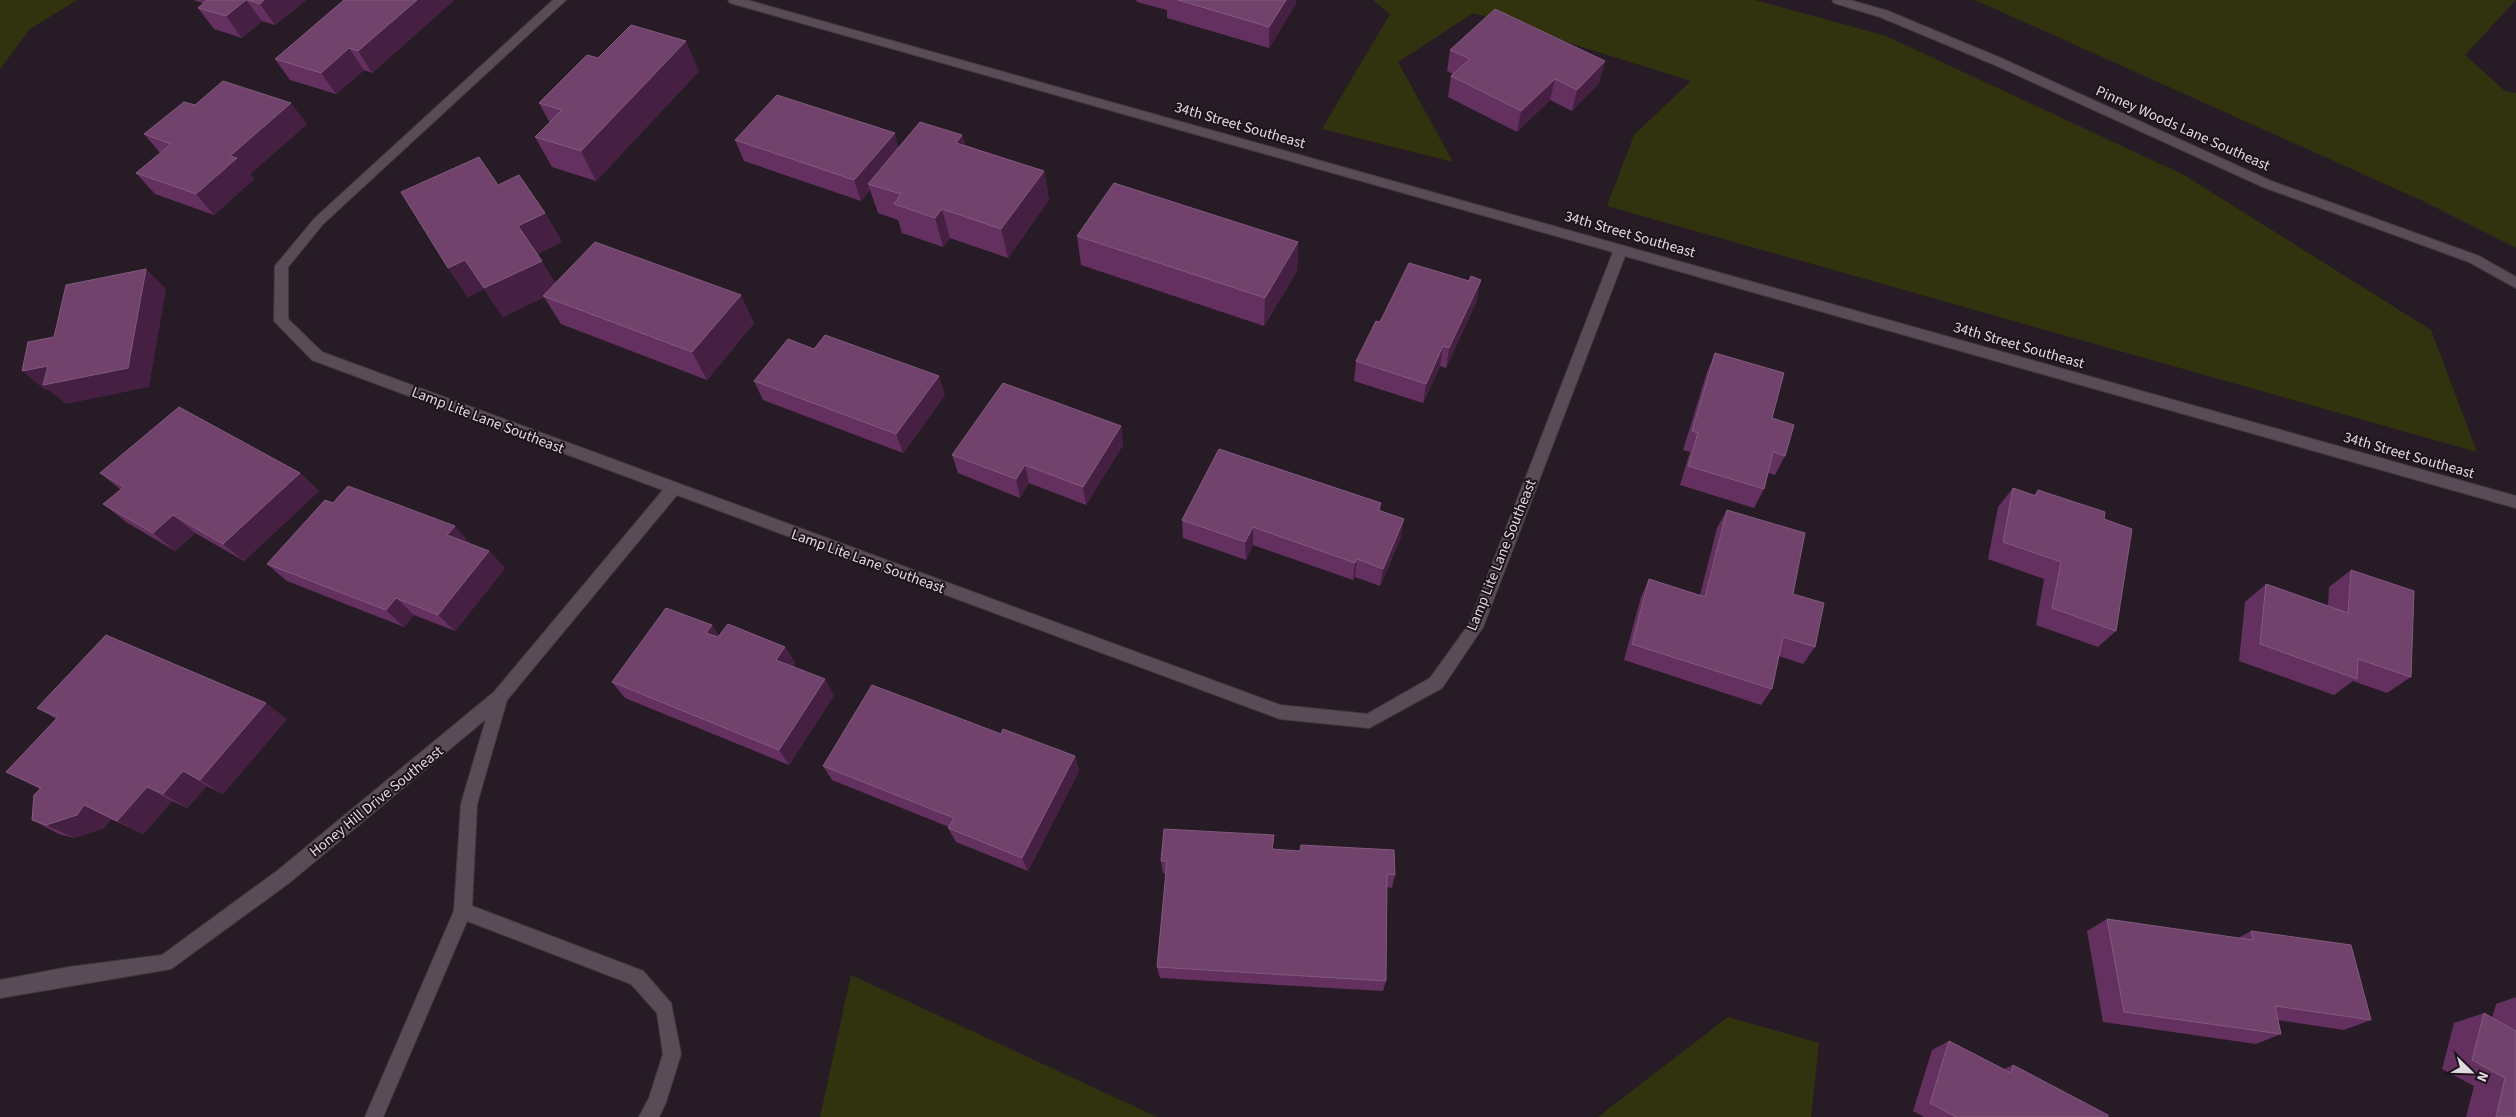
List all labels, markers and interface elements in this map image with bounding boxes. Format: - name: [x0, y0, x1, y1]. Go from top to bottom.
- street label: Pinney Woods Lane Southeast: [2092, 80, 2273, 176]
- street label: 34th Street Southeast: [1172, 97, 1308, 154]
- street label: 34th Street Southeast: [1562, 206, 1698, 263]
- street label: 34th Street Southeast: [1951, 317, 2087, 374]
- street label: Lamp Lite Lane Southeast: [409, 382, 567, 459]
- street label: 34th Street Southeast: [2341, 427, 2477, 484]
- street label: Lamp Lite Lane Southeast: [1461, 476, 1542, 634]
- street label: Lamp Lite Lane Southeast: [788, 524, 947, 599]
- street label: Honey Hill Drive Southeast: [305, 741, 448, 862]
- north arrow: [2446, 1047, 2496, 1097]
- text: N: [2471, 1068, 2493, 1085]

